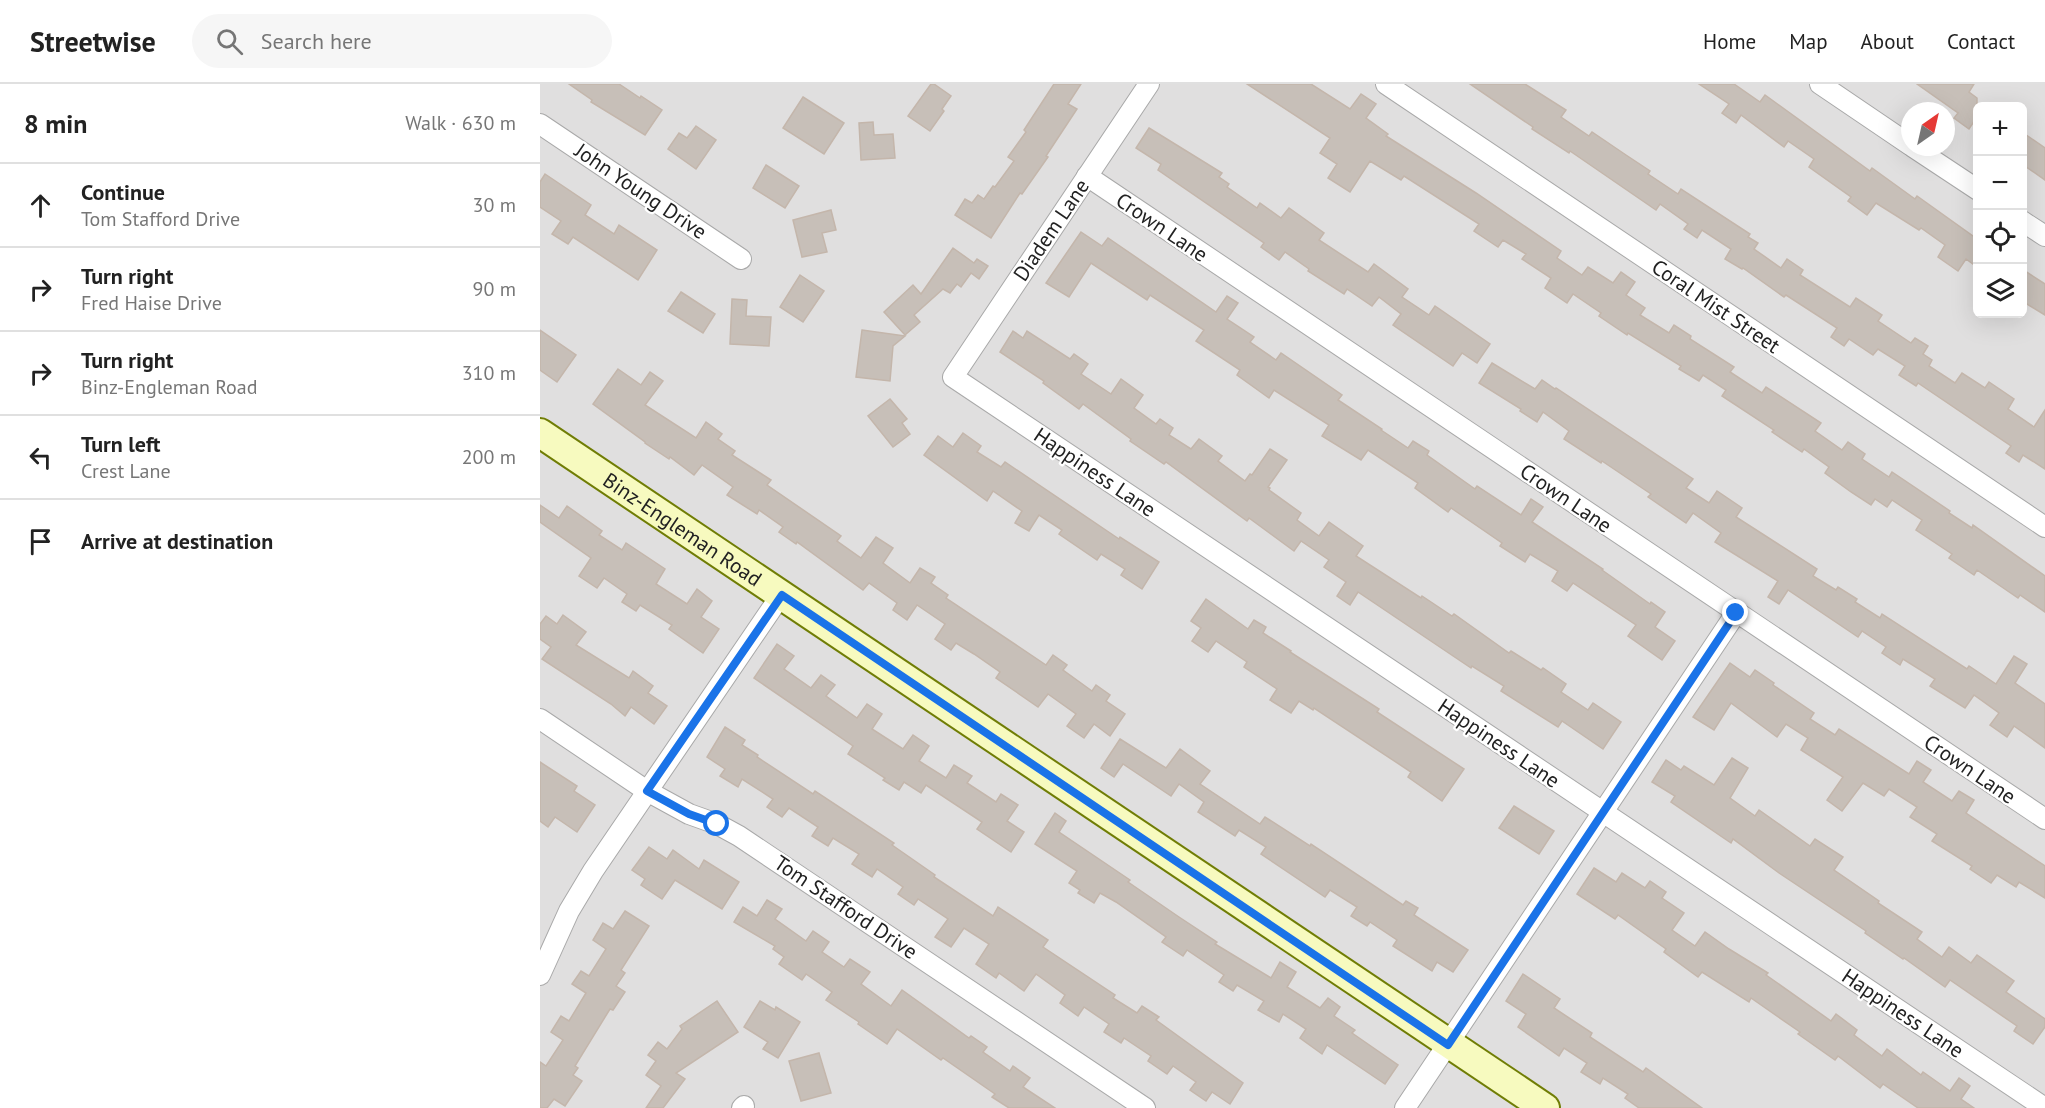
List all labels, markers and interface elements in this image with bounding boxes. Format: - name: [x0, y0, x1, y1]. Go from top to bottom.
- search box: [192, 14, 612, 68]
- text: Streetwise: [30, 23, 156, 60]
- icon: search: [213, 25, 246, 58]
- text: Search here: [261, 27, 372, 55]
- text: Home: [1703, 28, 1756, 55]
- text: Map: [1789, 28, 1828, 55]
- text: About: [1861, 28, 1914, 55]
- text: Contact: [1947, 28, 2015, 55]
- north arrow: [1901, 102, 1955, 156]
- map controls: [1973, 102, 2027, 318]
- button: +: [1973, 102, 2027, 156]
- text: 8 min: [24, 107, 87, 140]
- text: Walk · 630 m: [405, 110, 516, 136]
- street label: John Young Drive: [569, 136, 712, 245]
- button: −: [1973, 156, 2027, 210]
- street label: Diadem Lane: [1007, 174, 1095, 286]
- text: Continue: [81, 178, 165, 206]
- street label: Crown Lane: [1111, 186, 1213, 268]
- icon: ahead: [24, 189, 57, 222]
- text: 30 m: [473, 192, 516, 218]
- text: Tom Stafford Drive: [81, 206, 240, 232]
- button: locate: [1973, 210, 2027, 264]
- street label: Coral Mist Street: [1647, 253, 1785, 359]
- text: Turn right: [81, 262, 173, 290]
- button: layers: [1973, 264, 2027, 318]
- icon: right: [24, 273, 57, 306]
- text: 90 m: [473, 276, 516, 302]
- text: Fred Haise Drive: [81, 290, 222, 316]
- text: Turn right: [81, 346, 173, 374]
- icon: right: [24, 357, 57, 390]
- text: 310 m: [462, 360, 516, 386]
- text: Binz-Engleman Road: [81, 374, 258, 400]
- street label: Happiness Lane: [1029, 421, 1161, 523]
- text: Turn left: [81, 430, 161, 458]
- icon: left: [24, 441, 57, 474]
- text: 200 m: [462, 444, 516, 470]
- street label: Crown Lane: [1515, 457, 1617, 539]
- text: Crest Lane: [81, 458, 171, 484]
- street label: Binz-Engleman Road: [598, 466, 767, 592]
- icon: arrive: [24, 525, 57, 558]
- text: Arrive at destination: [81, 527, 273, 555]
- route end: [1722, 599, 1748, 625]
- street label: Happiness Lane: [1433, 692, 1565, 794]
- street label: Crown Lane: [1919, 728, 2021, 810]
- route start: [703, 810, 729, 836]
- street label: Tom Stafford Drive: [769, 849, 923, 965]
- street label: Happiness Lane: [1837, 962, 1969, 1064]

